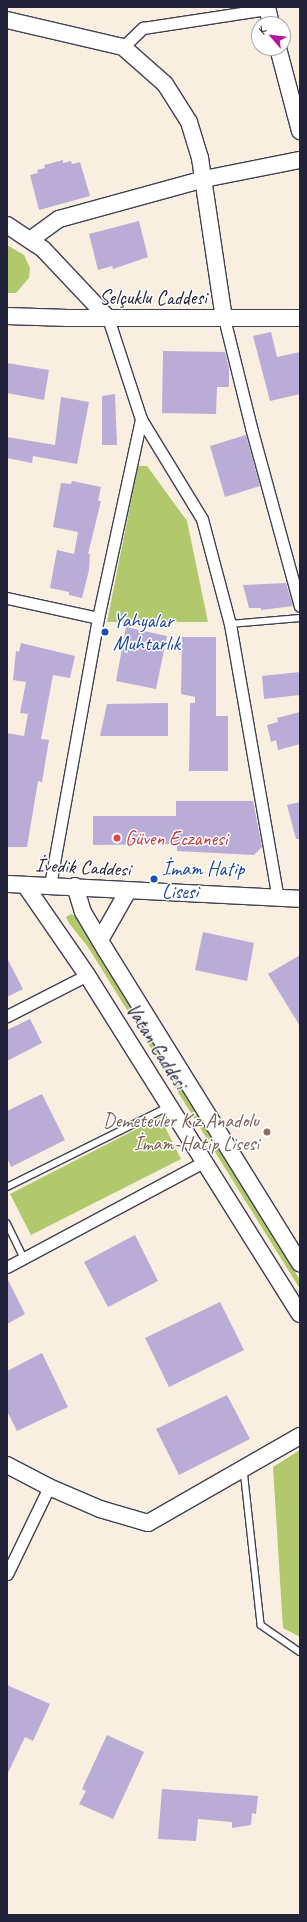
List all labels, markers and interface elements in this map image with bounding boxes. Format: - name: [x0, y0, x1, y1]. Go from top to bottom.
- north arrow: [251, 16, 291, 56]
- text: K: [254, 25, 269, 37]
- street label: Selçuklu Caddesi: [99, 285, 207, 309]
- place label: Yahyalar Muhtarlık: [113, 608, 180, 655]
- marker: Yahyalar Muhtarlık: [100, 627, 110, 637]
- place label: Güven Eczanesi: [125, 826, 228, 850]
- marker: Güven Eczanesi: [112, 833, 122, 843]
- street label: İvedik Caddesi: [35, 853, 131, 881]
- place label: İmam Hatip Lisesi: [162, 856, 245, 903]
- marker: İmam Hatip Lisesi: [149, 874, 159, 884]
- street label: Vatan Caddesi: [121, 999, 193, 1093]
- place label: Demetevler Kız Anadolu İmam-Hatip Lisesi: [103, 1108, 259, 1155]
- marker: Demetevler Kız Anadolu İmam-Hatip Lisesi: [262, 1127, 272, 1137]

